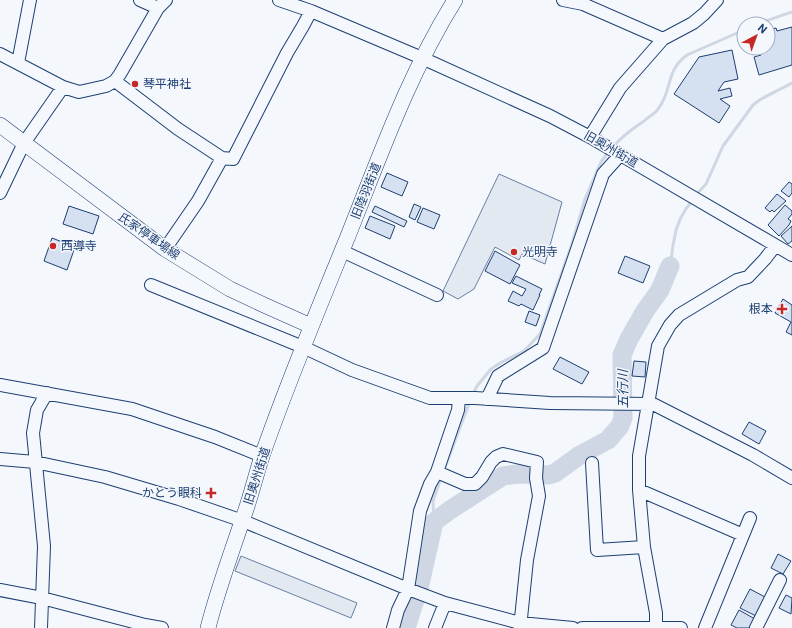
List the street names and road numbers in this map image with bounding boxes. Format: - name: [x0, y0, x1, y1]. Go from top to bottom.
- street label: 旧奥州街道: [582, 128, 640, 170]
- street label: 旧陸羽街道: [348, 161, 384, 221]
- street label: 氏家停車場線: [115, 210, 183, 262]
- street label: 旧奥州街道: [241, 445, 273, 507]

